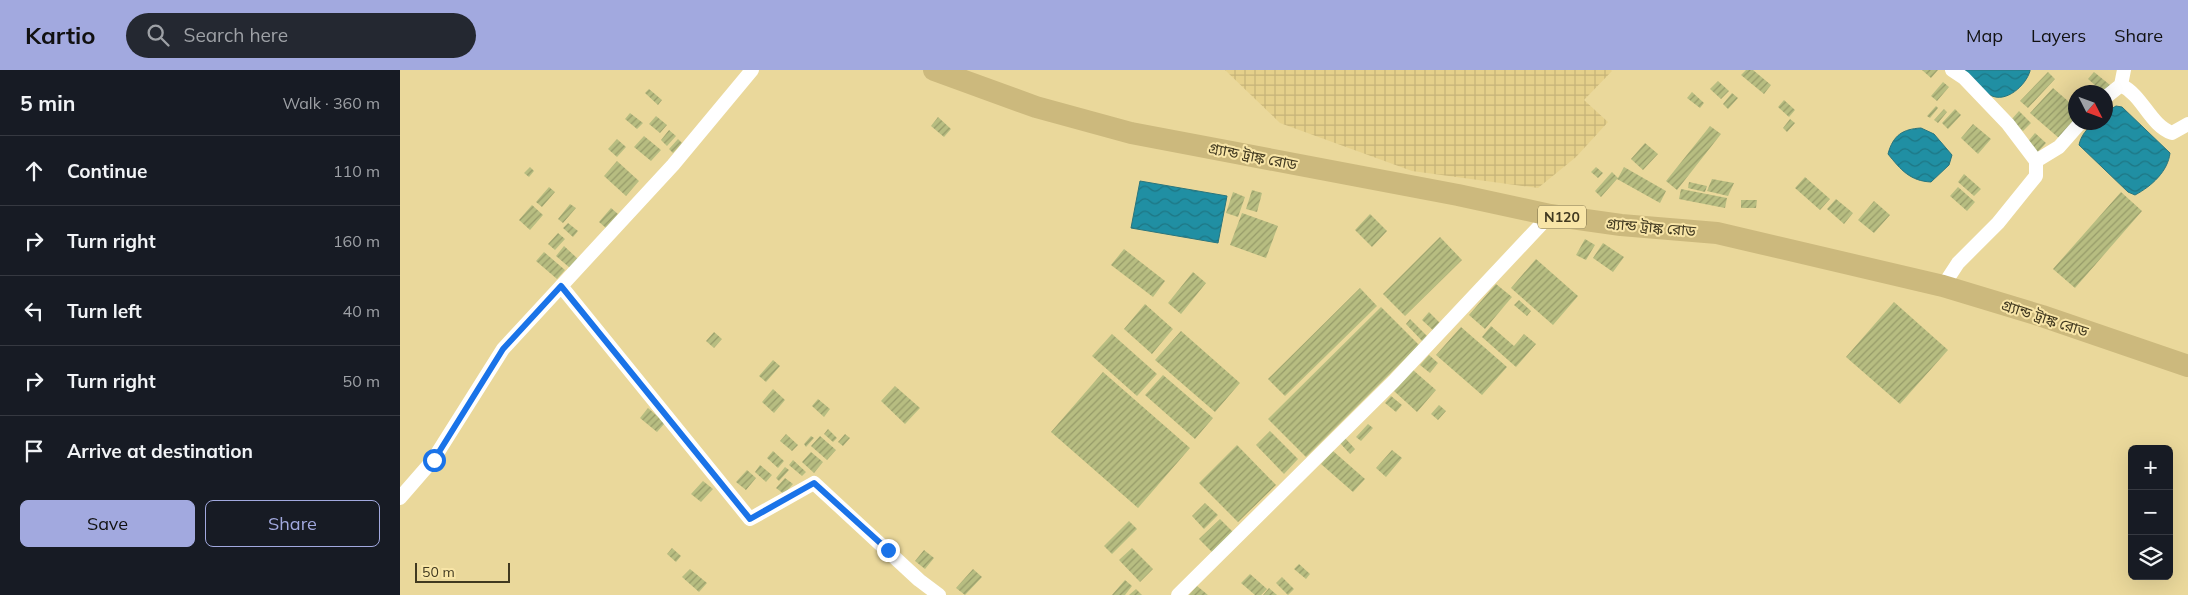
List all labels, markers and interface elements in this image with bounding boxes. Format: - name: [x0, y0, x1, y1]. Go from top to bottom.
- search box: [126, 13, 476, 58]
- text: Kartio: [25, 20, 96, 50]
- icon: search: [144, 21, 172, 49]
- text: Search here: [184, 23, 288, 47]
- text: Map: [1966, 24, 2003, 47]
- text: Layers: [2031, 24, 2086, 47]
- text: Share: [2114, 24, 2163, 47]
- north arrow: [2068, 85, 2113, 130]
- text: 5 min: [20, 90, 75, 116]
- text: Walk · 360 m: [282, 93, 380, 113]
- street label: গ্র্যান্ড ট্রাঙ্ক রোড: [1207, 138, 1299, 174]
- icon: ahead: [20, 157, 48, 185]
- text: Continue: [67, 159, 147, 183]
- text: 110 m: [333, 161, 380, 181]
- road number: N120: [1538, 206, 1586, 228]
- street label: গ্র্যান্ড ট্রাঙ্ক রোড: [1605, 214, 1697, 240]
- icon: right: [20, 227, 48, 255]
- text: Turn right: [67, 229, 156, 253]
- text: 160 m: [333, 231, 380, 251]
- street label: গ্র্যান্ড ট্রাঙ্ক রোড: [1999, 295, 2091, 341]
- icon: left: [20, 297, 48, 325]
- text: Turn left: [67, 299, 142, 323]
- text: 40 m: [343, 301, 380, 321]
- icon: right: [20, 367, 48, 395]
- text: Turn right: [67, 369, 156, 393]
- text: 50 m: [343, 371, 380, 391]
- icon: arrive: [20, 437, 48, 465]
- text: Arrive at destination: [67, 439, 253, 463]
- map controls: [2128, 445, 2173, 580]
- button: +: [2128, 445, 2173, 490]
- route start: [423, 449, 446, 472]
- button: −: [2128, 490, 2173, 535]
- button: Save: [20, 500, 195, 547]
- button: Share: [205, 500, 380, 547]
- button: layers: [2128, 535, 2173, 580]
- route end: [877, 539, 900, 562]
- scale bar: [415, 560, 510, 583]
- text: 50 m: [422, 563, 455, 581]

